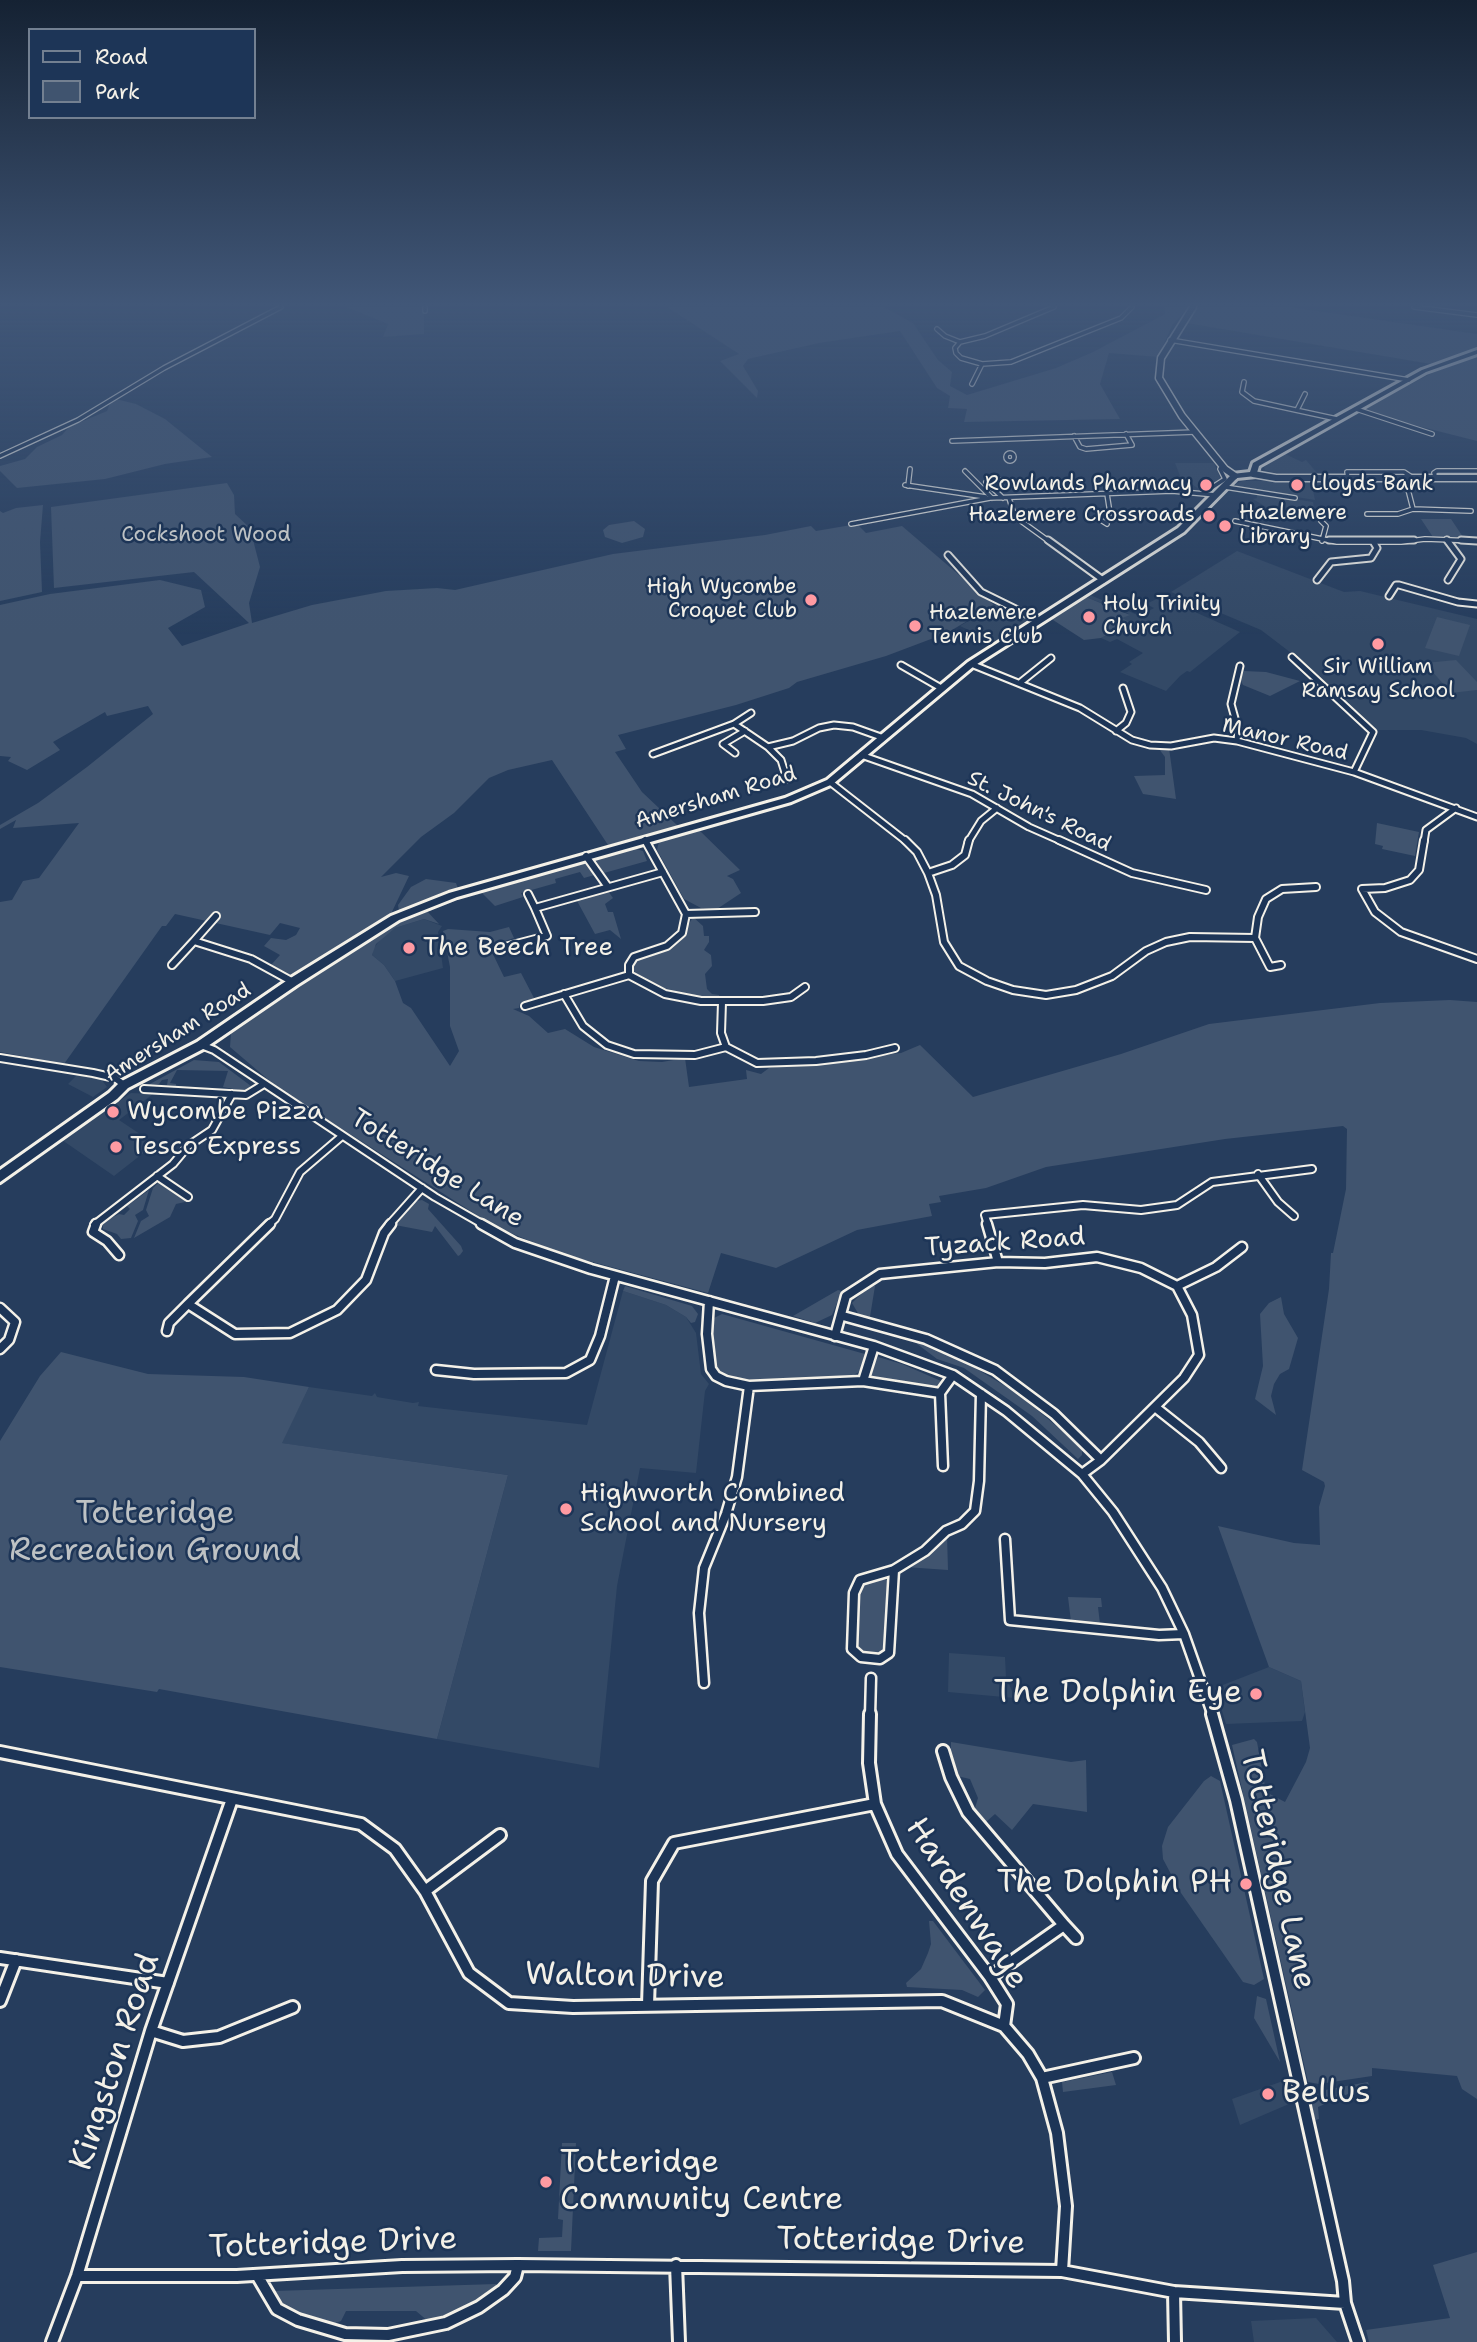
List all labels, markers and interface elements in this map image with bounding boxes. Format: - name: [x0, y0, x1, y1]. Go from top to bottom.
- legend: [28, 28, 256, 119]
- text: Road: [95, 43, 148, 71]
- text: Park: [95, 78, 140, 106]
- place label: Rowlands Pharmacy: [985, 472, 1192, 498]
- place label: Lloyds Bank: [1311, 472, 1433, 498]
- marker: Rowlands Pharmacy: [1198, 477, 1214, 493]
- marker: Lloyds Bank: [1289, 477, 1305, 493]
- place label: Hazlemere Library: [1239, 501, 1347, 551]
- place label: Hazlemere Crossroads: [968, 503, 1195, 529]
- marker: Hazlemere Crossroads: [1201, 508, 1217, 524]
- marker: Hazlemere Library: [1217, 518, 1233, 534]
- park label: Cockshoot Wood: [121, 523, 291, 549]
- place label: High Wycombe Croquet Club: [646, 575, 797, 625]
- marker: High Wycombe Croquet Club: [803, 592, 819, 608]
- place label: Holy Trinity Church: [1103, 592, 1221, 642]
- place label: Hazlemere Tennis Club: [929, 601, 1043, 651]
- marker: Holy Trinity Church: [1081, 609, 1097, 625]
- marker: Hazlemere Tennis Club: [907, 618, 923, 634]
- marker: Sir William Ramsay School: [1370, 636, 1386, 652]
- place label: Sir William Ramsay School: [1301, 655, 1455, 705]
- street label: Manor Road: [1220, 713, 1350, 767]
- street label: Amersham Road: [632, 761, 800, 835]
- street label: St. John's Road: [963, 766, 1115, 858]
- place label: The Beech Tree: [423, 932, 613, 964]
- marker: The Beech Tree: [401, 940, 417, 956]
- street label: Amersham Road: [100, 978, 256, 1088]
- place label: Wycombe Pizza: [127, 1096, 323, 1128]
- street label: Totteridge Lane: [344, 1103, 530, 1235]
- marker: Wycombe Pizza: [105, 1104, 121, 1120]
- place label: Tesco Express: [130, 1131, 301, 1163]
- marker: Tesco Express: [108, 1139, 124, 1155]
- street label: Tyzack Road: [924, 1222, 1086, 1264]
- place label: Highworth Combined School and Nursery: [580, 1478, 845, 1540]
- park label: Totteridge Recreation Ground: [9, 1496, 301, 1571]
- marker: Highworth Combined School and Nursery: [558, 1501, 574, 1517]
- place label: The Dolphin Eye: [994, 1675, 1242, 1713]
- marker: The Dolphin Eye: [1248, 1686, 1264, 1702]
- street label: Totteridge Lane: [1231, 1746, 1323, 1994]
- street label: Hardenwaye: [896, 1811, 1036, 1997]
- place label: The Dolphin PH: [997, 1865, 1232, 1903]
- marker: The Dolphin PH: [1238, 1876, 1254, 1892]
- street label: Kingston Road: [63, 1949, 169, 2175]
- street label: Walton Drive: [525, 1956, 725, 1998]
- place label: Bellus: [1282, 2075, 1371, 2113]
- marker: Bellus: [1260, 2086, 1276, 2102]
- place label: Totteridge Community Centre: [560, 2145, 843, 2220]
- marker: Totteridge Community Centre: [538, 2174, 554, 2190]
- street label: Totteridge Drive: [208, 2220, 458, 2268]
- street label: Totteridge Drive: [776, 2221, 1026, 2263]

